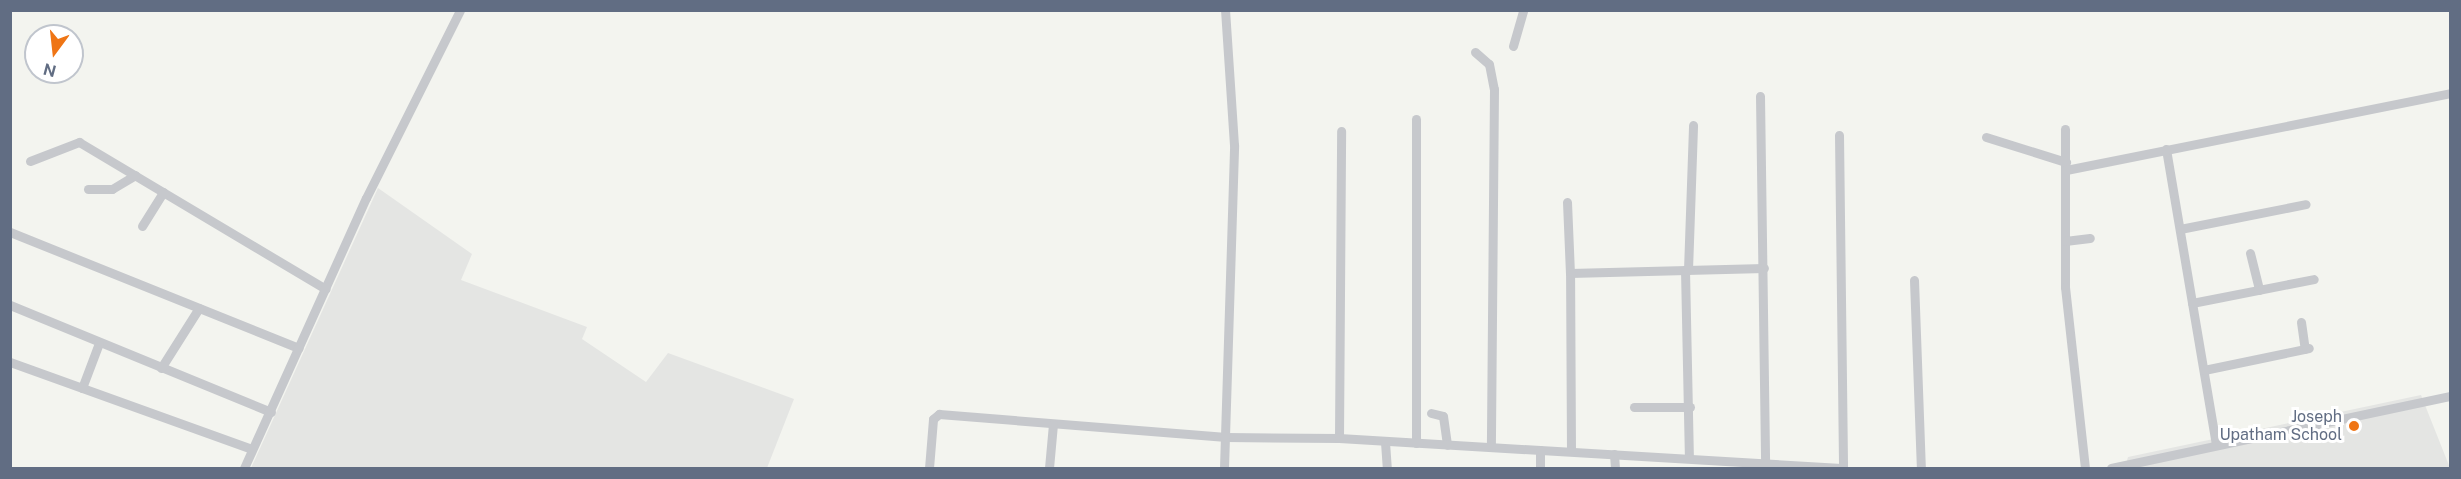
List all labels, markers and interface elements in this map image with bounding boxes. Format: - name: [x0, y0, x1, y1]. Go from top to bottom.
- north arrow: [24, 24, 84, 84]
- text: N: [41, 59, 58, 81]
- place label: Joseph Upatham School: [2219, 407, 2342, 445]
- marker: Joseph Upatham School: [2347, 419, 2361, 433]

